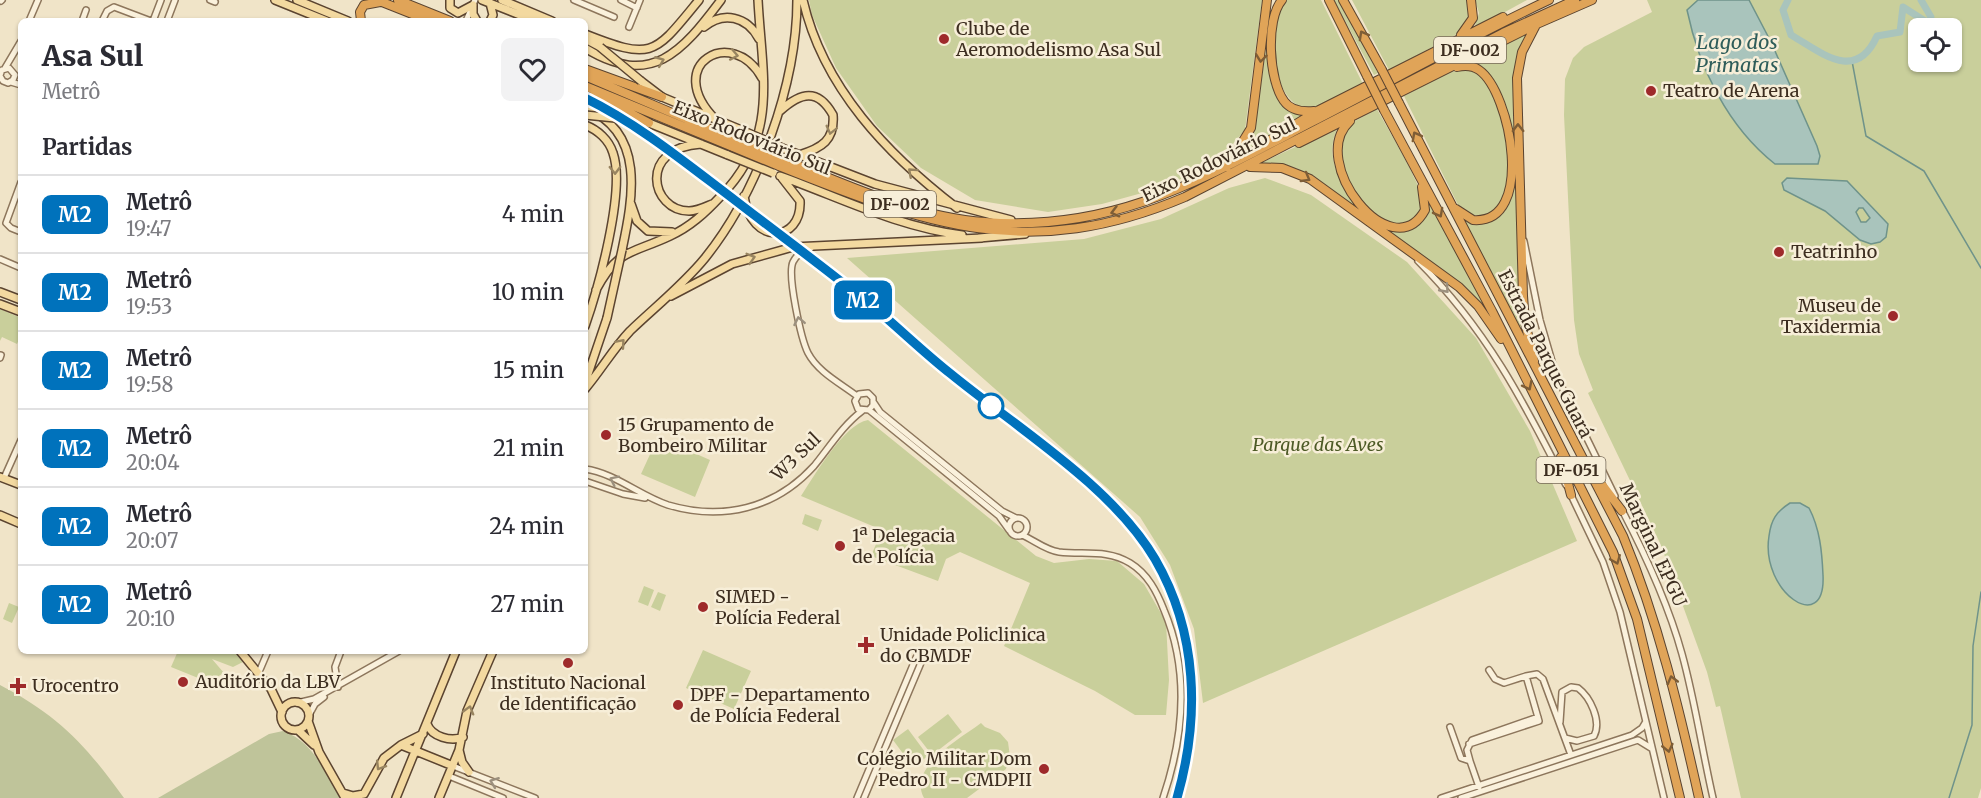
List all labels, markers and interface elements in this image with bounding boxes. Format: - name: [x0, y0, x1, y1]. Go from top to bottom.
- place label: Clube de Aeromodelismo Asa Sul: [955, 17, 1161, 61]
- map controls: [1908, 18, 1962, 72]
- button: locate: [1908, 18, 1962, 72]
- water label: Lago dos Primatas: [1696, 29, 1778, 77]
- one-way arrow: [1359, 31, 1370, 41]
- marker: Clube de Aeromodelismo Asa Sul: [937, 32, 951, 46]
- road number: DF-002: [1434, 37, 1506, 63]
- text: Asa Sul: [42, 38, 143, 74]
- button: heart: [501, 38, 564, 101]
- one-way arrow: [729, 48, 739, 61]
- one-way arrow: [1255, 54, 1267, 63]
- one-way arrow: [654, 56, 665, 68]
- text: Metrô: [42, 79, 100, 104]
- place label: Teatro de Arena: [1663, 79, 1800, 102]
- marker: Teatro de Arena: [1644, 84, 1658, 98]
- street label: Eixo Rodoviário Sul: [670, 95, 835, 180]
- street label: Eixo Rodoviário Sul: [1138, 112, 1300, 207]
- one-way arrow: [1512, 124, 1525, 133]
- one-way arrow: [826, 125, 839, 135]
- one-way arrow: [1412, 131, 1423, 142]
- text: Partidas: [42, 133, 132, 161]
- one-way arrow: [609, 166, 621, 175]
- one-way arrow: [908, 168, 918, 179]
- one-way arrow: [1300, 171, 1310, 182]
- text: Metrô: [126, 188, 192, 216]
- road number: DF-002: [864, 191, 936, 217]
- text: 4 min: [502, 200, 564, 228]
- text: M2: [58, 201, 92, 228]
- one-way arrow: [1110, 205, 1121, 217]
- one-way arrow: [1432, 206, 1443, 217]
- text: 19:47: [126, 216, 171, 241]
- place label: Teatrinho: [1791, 240, 1877, 263]
- marker: Teatrinho: [1772, 245, 1786, 259]
- one-way arrow: [745, 253, 756, 265]
- text: Metrô: [126, 266, 192, 294]
- street label: Estrada Parque Guará: [1493, 266, 1598, 442]
- text: 10 min: [492, 278, 564, 306]
- text: M2: [58, 279, 92, 306]
- line badge: M2: [836, 280, 890, 320]
- one-way arrow: [1438, 282, 1449, 293]
- text: M2: [846, 287, 880, 314]
- text: 19:53: [126, 294, 172, 319]
- place label: Museu de Taxidermia: [1781, 294, 1881, 338]
- marker: Museu de Taxidermia: [1886, 309, 1900, 323]
- one-way arrow: [793, 316, 806, 326]
- one-way arrow: [613, 339, 624, 350]
- text: Metrô: [126, 344, 192, 372]
- text: 15 min: [493, 356, 564, 384]
- text: M2: [58, 357, 92, 384]
- text: 19:58: [126, 372, 173, 397]
- one-way arrow: [1521, 380, 1533, 391]
- unlabelled marker: [978, 393, 1004, 419]
- place label: 15 Grupamento de Bombeiro Militar: [618, 413, 774, 457]
- text: Metrô: [126, 422, 192, 450]
- street label: W3 Sul: [765, 427, 825, 486]
- marker: 15 Grupamento de Bombeiro Militar: [599, 428, 613, 442]
- park label: Parque das Aves: [1252, 433, 1384, 456]
- text: 21 min: [493, 434, 564, 462]
- text: M2: [58, 435, 92, 462]
- text: 20:04: [126, 450, 180, 475]
- road number: DF-051: [1536, 457, 1606, 483]
- one-way arrow: [609, 475, 620, 487]
- street label: Marginal EPGU: [1615, 479, 1692, 611]
- text: Metrô: [126, 500, 192, 528]
- text: 24 min: [489, 512, 564, 540]
- text: M2: [58, 513, 92, 540]
- place label: 1ª Delegacia de Polícia: [852, 524, 956, 568]
- text: 20:07: [126, 528, 178, 553]
- marker: 1ª Delegacia de Polícia: [833, 539, 847, 553]
- one-way arrow: [1609, 554, 1621, 565]
- text: Metrô: [126, 578, 192, 606]
- place label: SIMED - Polícia Federal: [715, 585, 841, 629]
- text: 27 min: [490, 590, 564, 618]
- text: M2: [58, 591, 92, 618]
- marker: SIMED - Polícia Federal: [696, 600, 710, 614]
- text: 20:10: [126, 606, 175, 631]
- place label: Unidade Policlinica do CBMDF: [880, 623, 1046, 667]
- marker: Unidade Policlinica do CBMDF: [857, 636, 875, 654]
- marker: Instituto Nacional de Identificação: [561, 656, 575, 670]
- place label: Auditório da LBV: [194, 670, 342, 693]
- place label: Instituto Nacional de Identificação: [490, 671, 646, 715]
- place label: Urocentro: [32, 674, 119, 697]
- marker: Auditório da LBV: [176, 675, 190, 689]
- one-way arrow: [1667, 675, 1679, 686]
- marker: Urocentro: [9, 677, 27, 695]
- place label: DPF - Departamento de Polícia Federal: [690, 683, 870, 727]
- marker: DPF - Departamento de Polícia Federal: [671, 698, 685, 712]
- one-way arrow: [462, 705, 474, 716]
- one-way arrow: [1661, 742, 1674, 752]
- place label: Colégio Militar Dom Pedro II - CMDPII: [857, 747, 1032, 791]
- one-way arrow: [376, 759, 387, 770]
- marker: Colégio Militar Dom Pedro II - CMDPII: [1037, 762, 1051, 776]
- one-way arrow: [489, 776, 500, 789]

